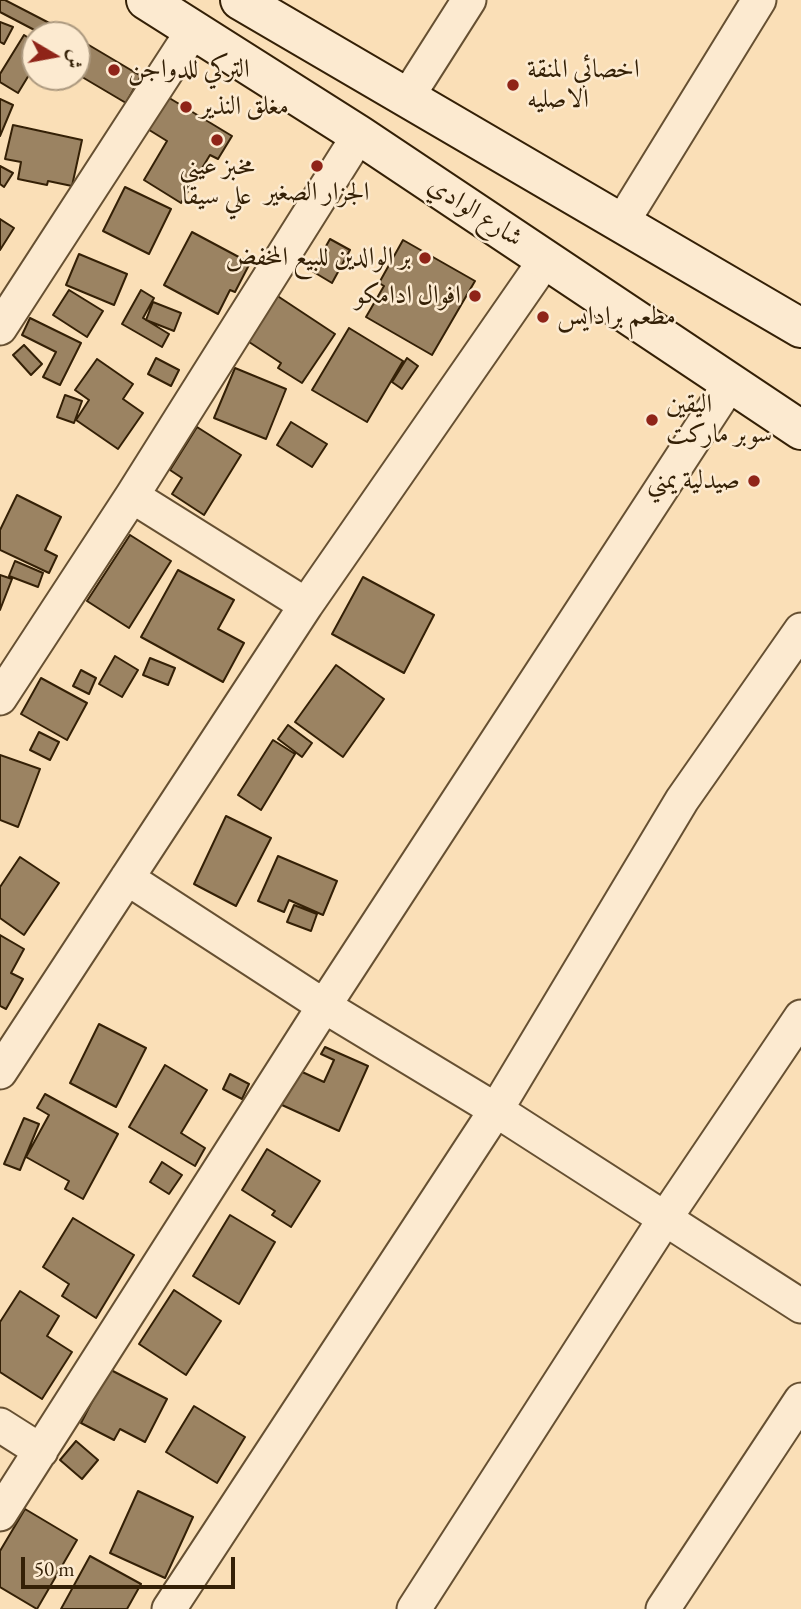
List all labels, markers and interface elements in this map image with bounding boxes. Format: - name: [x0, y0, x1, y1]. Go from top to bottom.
- north arrow: [21, 21, 91, 91]
- text: ش: [61, 48, 89, 71]
- place label: التركي للدواجن: [128, 54, 250, 86]
- place label: اخصائي المنقة الاصليه: [527, 54, 640, 116]
- marker: التركي للدواجن: [106, 62, 122, 78]
- marker: اخصائي المنقة الاصليه: [505, 77, 521, 93]
- place label: مغلق النذير: [200, 91, 289, 123]
- marker: مغلق النذير: [178, 99, 194, 115]
- marker: مخبز عيني علي سيقا: [209, 132, 225, 148]
- place label: مخبز عيني علي سيقا: [179, 151, 255, 212]
- marker: الجزار الصغير: [309, 158, 325, 174]
- street label: شارع الوادي: [422, 170, 528, 254]
- place label: الجزار الصغير: [265, 177, 369, 209]
- place label: بر الوالدين للبيع المخفض: [226, 242, 411, 274]
- marker: بر الوالدين للبيع المخفض: [417, 250, 433, 266]
- place label: افوال ادامكو: [355, 280, 461, 312]
- marker: افوال ادامكو: [467, 288, 483, 304]
- place label: مطعم برادايس: [557, 301, 676, 333]
- marker: مطعم برادايس: [535, 309, 551, 325]
- place label: اليقين سوبر ماركت: [666, 389, 772, 450]
- marker: اليقين سوبر ماركت: [644, 412, 660, 428]
- place label: صيدلية يمني: [647, 465, 740, 497]
- marker: صيدلية يمني: [746, 473, 762, 489]
- scale bar: [24, 1542, 238, 1586]
- text: 50 m: [34, 1555, 75, 1582]

